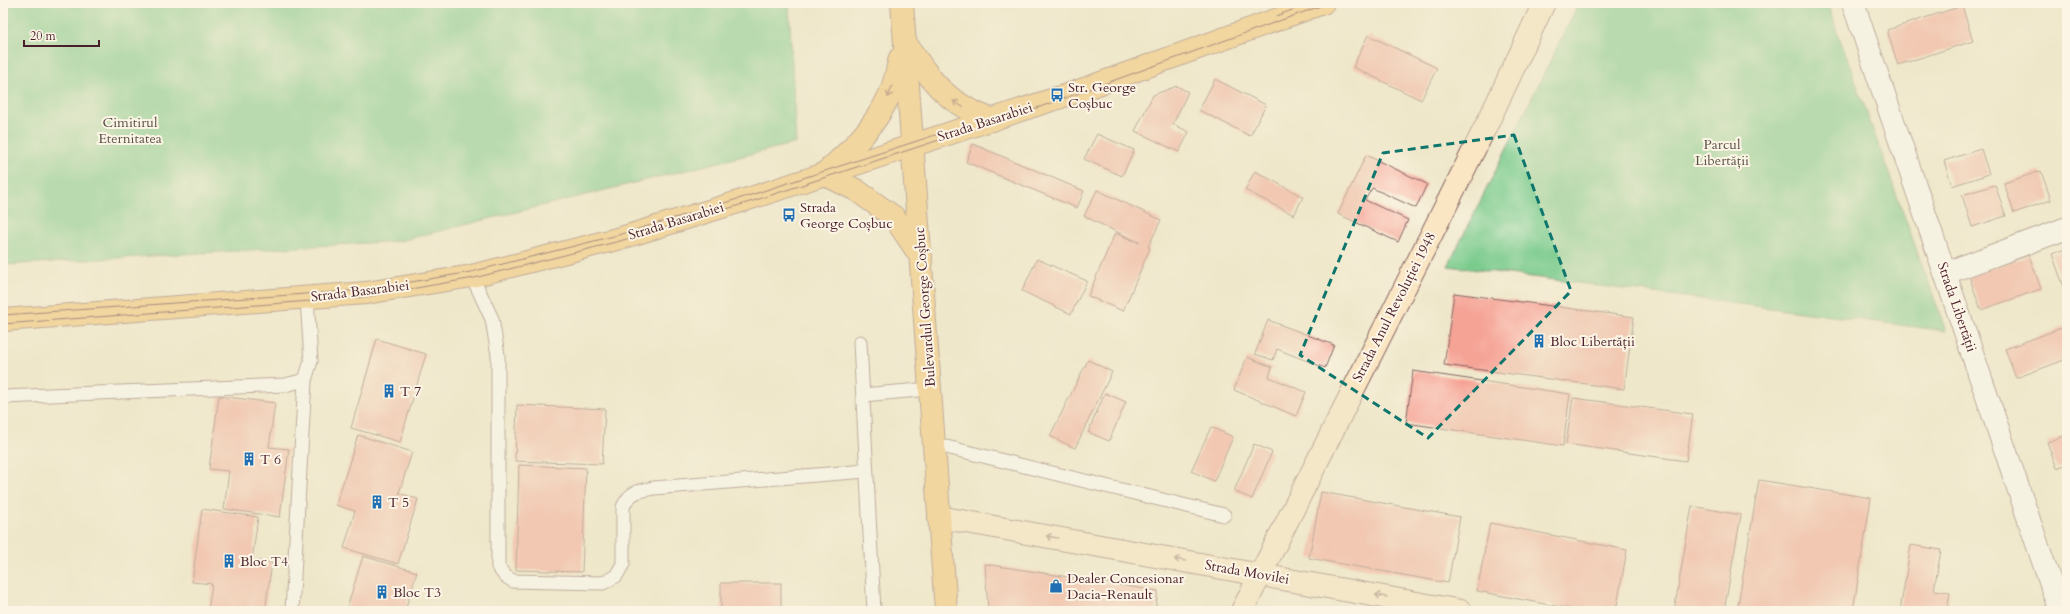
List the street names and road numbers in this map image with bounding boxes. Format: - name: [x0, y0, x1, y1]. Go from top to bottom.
- street label: Strada Basarabiei: [935, 98, 1035, 146]
- street label: Strada Basarabiei: [626, 197, 726, 245]
- street label: Bulevardul George Coșbuc: [910, 226, 940, 388]
- street label: Strada Anul Revoluției 1948: [1348, 229, 1440, 385]
- street label: Strada Libertății: [1933, 260, 1981, 355]
- street label: Strada Basarabiei: [310, 276, 410, 306]
- street label: Strada Movilei: [1203, 555, 1291, 589]

